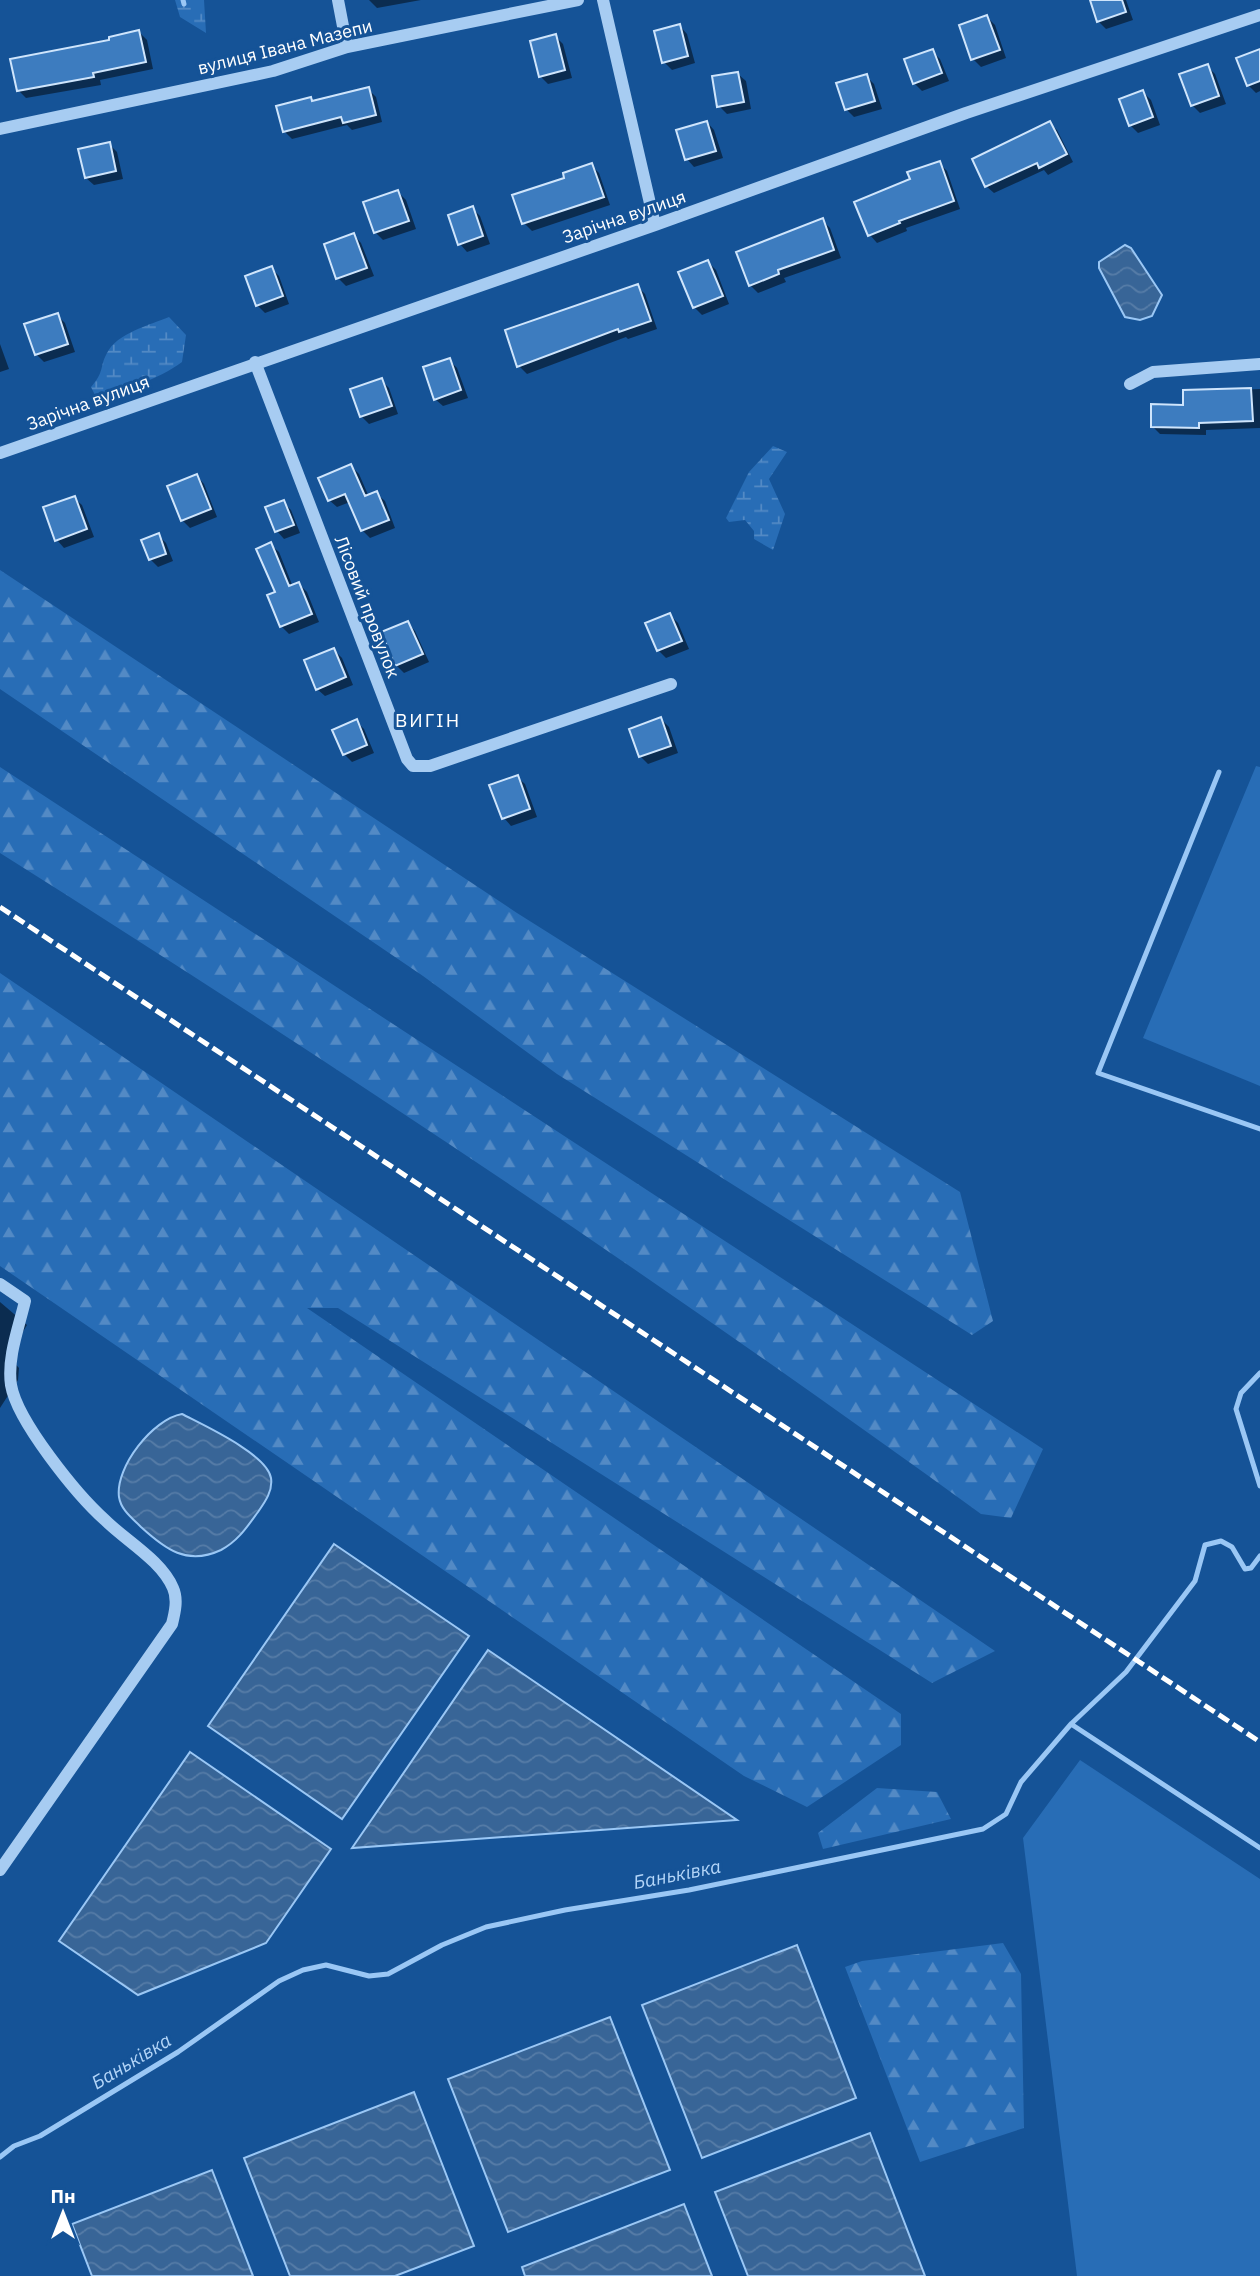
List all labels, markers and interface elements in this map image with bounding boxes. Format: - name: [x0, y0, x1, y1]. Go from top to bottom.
- street label: вулиця Івана Мазепи: [195, 14, 375, 79]
- street label: Зарічна вулиця: [559, 185, 689, 248]
- street label: Зарічна вулиця: [23, 370, 152, 435]
- street label: Лісовий провулок: [330, 532, 405, 681]
- district label: ВИГІН: [395, 708, 461, 732]
- water label: Баньківка: [631, 1854, 723, 1894]
- water label: Баньківка: [87, 2028, 175, 2094]
- north arrow: [28, 2178, 98, 2248]
- text: Пн: [50, 2184, 76, 2208]

